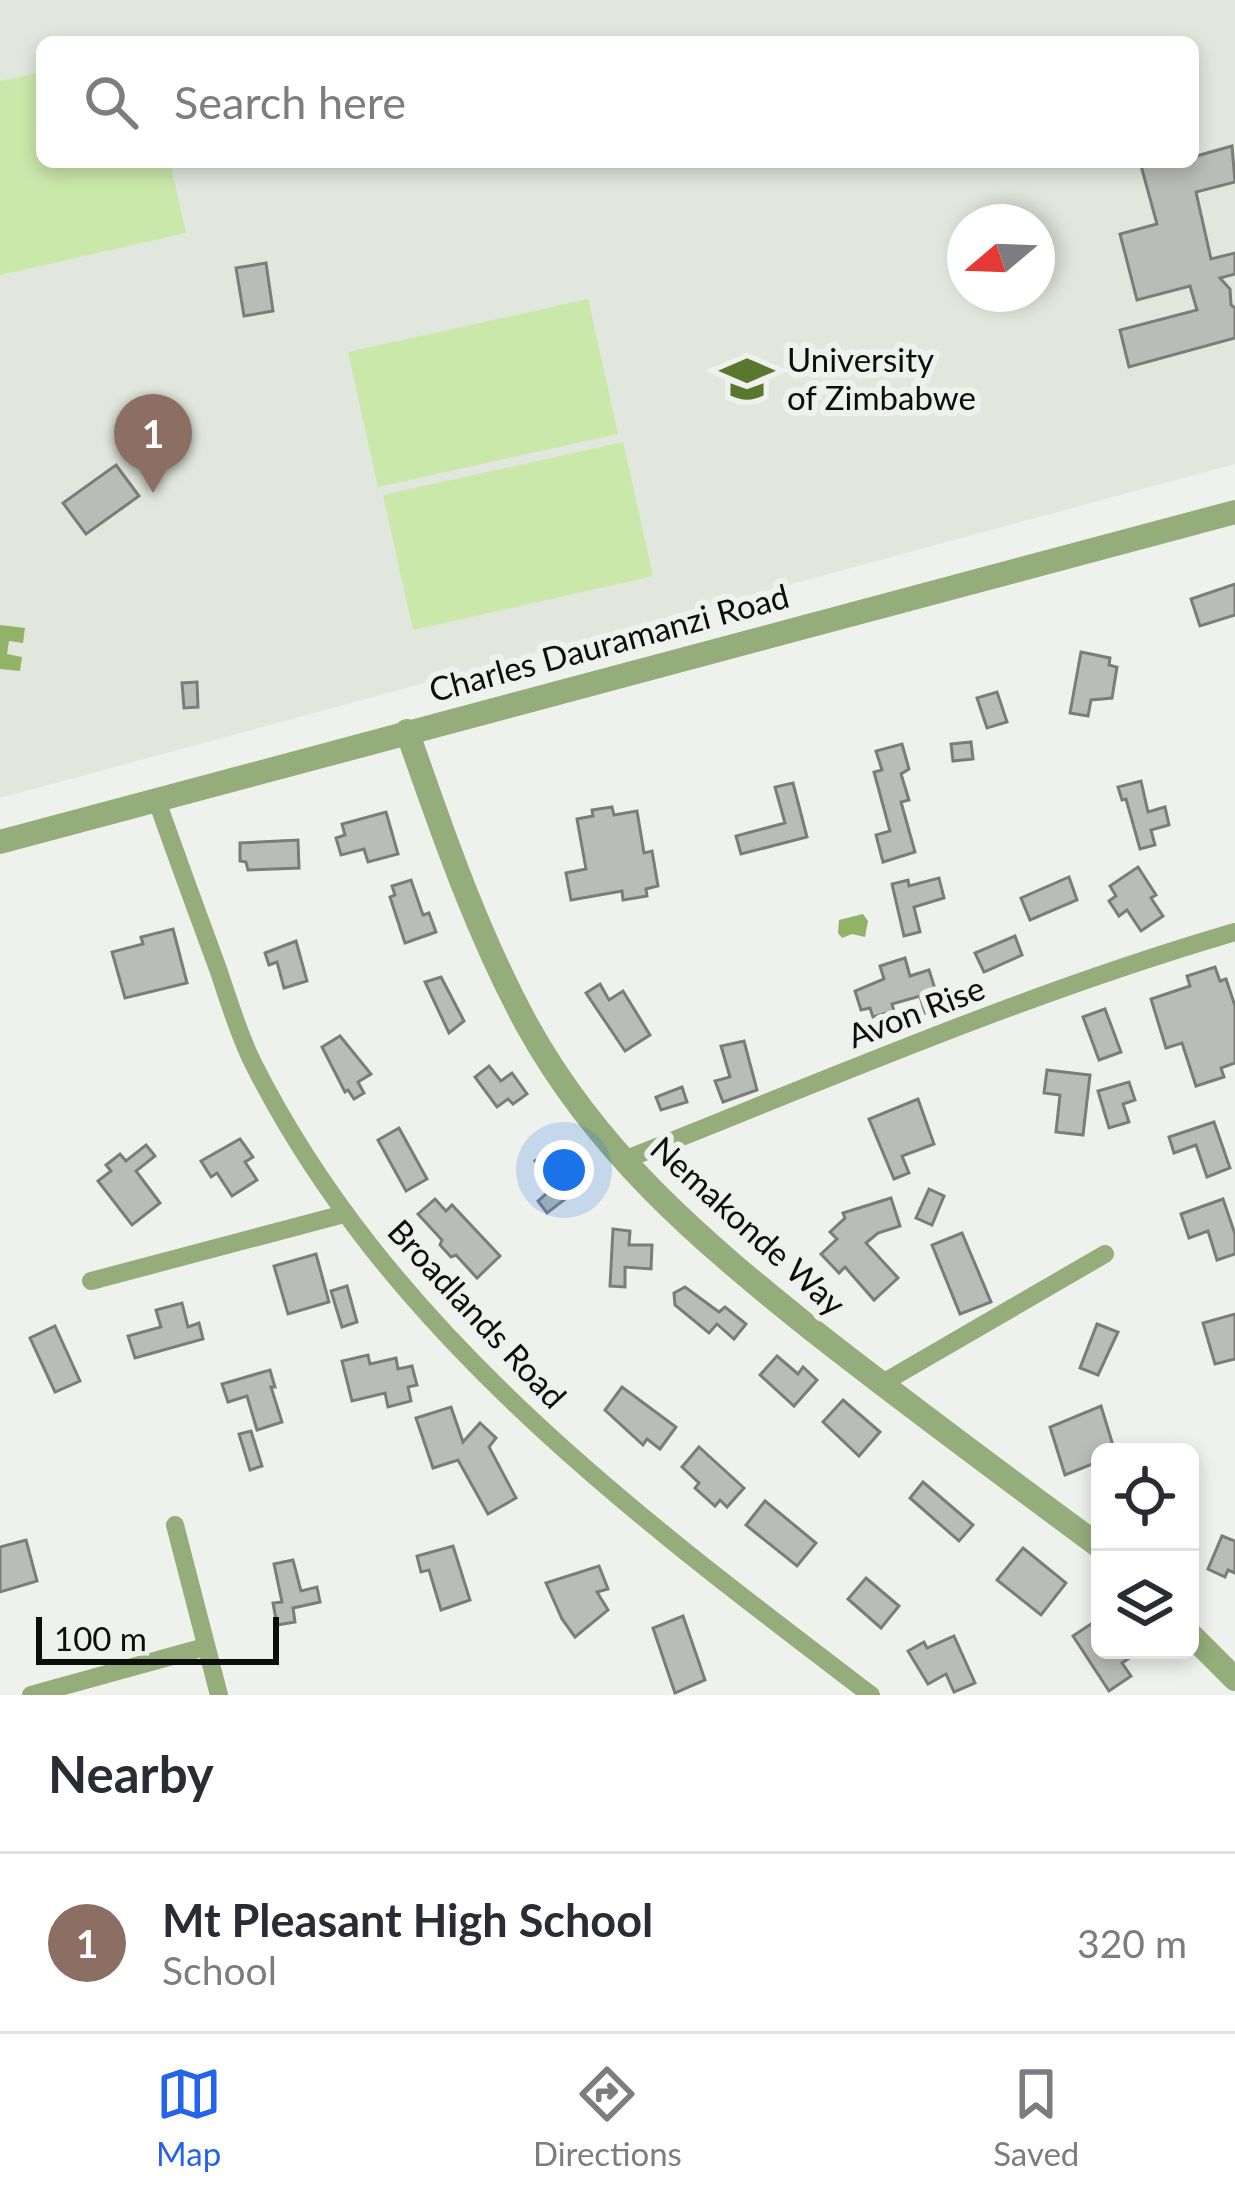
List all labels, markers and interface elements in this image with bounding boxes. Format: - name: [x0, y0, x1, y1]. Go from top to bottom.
- search box: [36, 36, 1199, 168]
- icon: search: [78, 69, 144, 135]
- text: Search here: [174, 75, 406, 129]
- north arrow: [947, 204, 1055, 312]
- place label: University of Zimbabwe: [787, 339, 976, 417]
- school or university icon: University of Zimbabwe: [718, 350, 776, 408]
- pin: 1: [114, 394, 192, 493]
- street label: Charles Dauramanzi Road: [424, 575, 793, 709]
- street label: Avon Rise: [842, 967, 990, 1055]
- street label: Nemakonde Way: [643, 1127, 854, 1323]
- your location: [534, 1140, 594, 1200]
- street label: Broadlands Road: [380, 1211, 575, 1416]
- map controls: [1091, 1443, 1199, 1659]
- button: locate: [1091, 1443, 1199, 1551]
- button: layers: [1091, 1551, 1199, 1659]
- scale bar: [36, 1611, 279, 1664]
- text: 100 m: [54, 1618, 147, 1658]
- text: Nearby: [48, 1743, 214, 1804]
- text: Mt Pleasant High School: [162, 1893, 653, 1947]
- text: 1: [76, 1920, 98, 1966]
- text: 320 m: [1077, 1920, 1187, 1966]
- text: School: [162, 1947, 277, 1993]
- tab: Map: [156, 2061, 222, 2173]
- tab: Directions: [533, 2061, 682, 2173]
- tab: Saved: [993, 2061, 1079, 2173]

